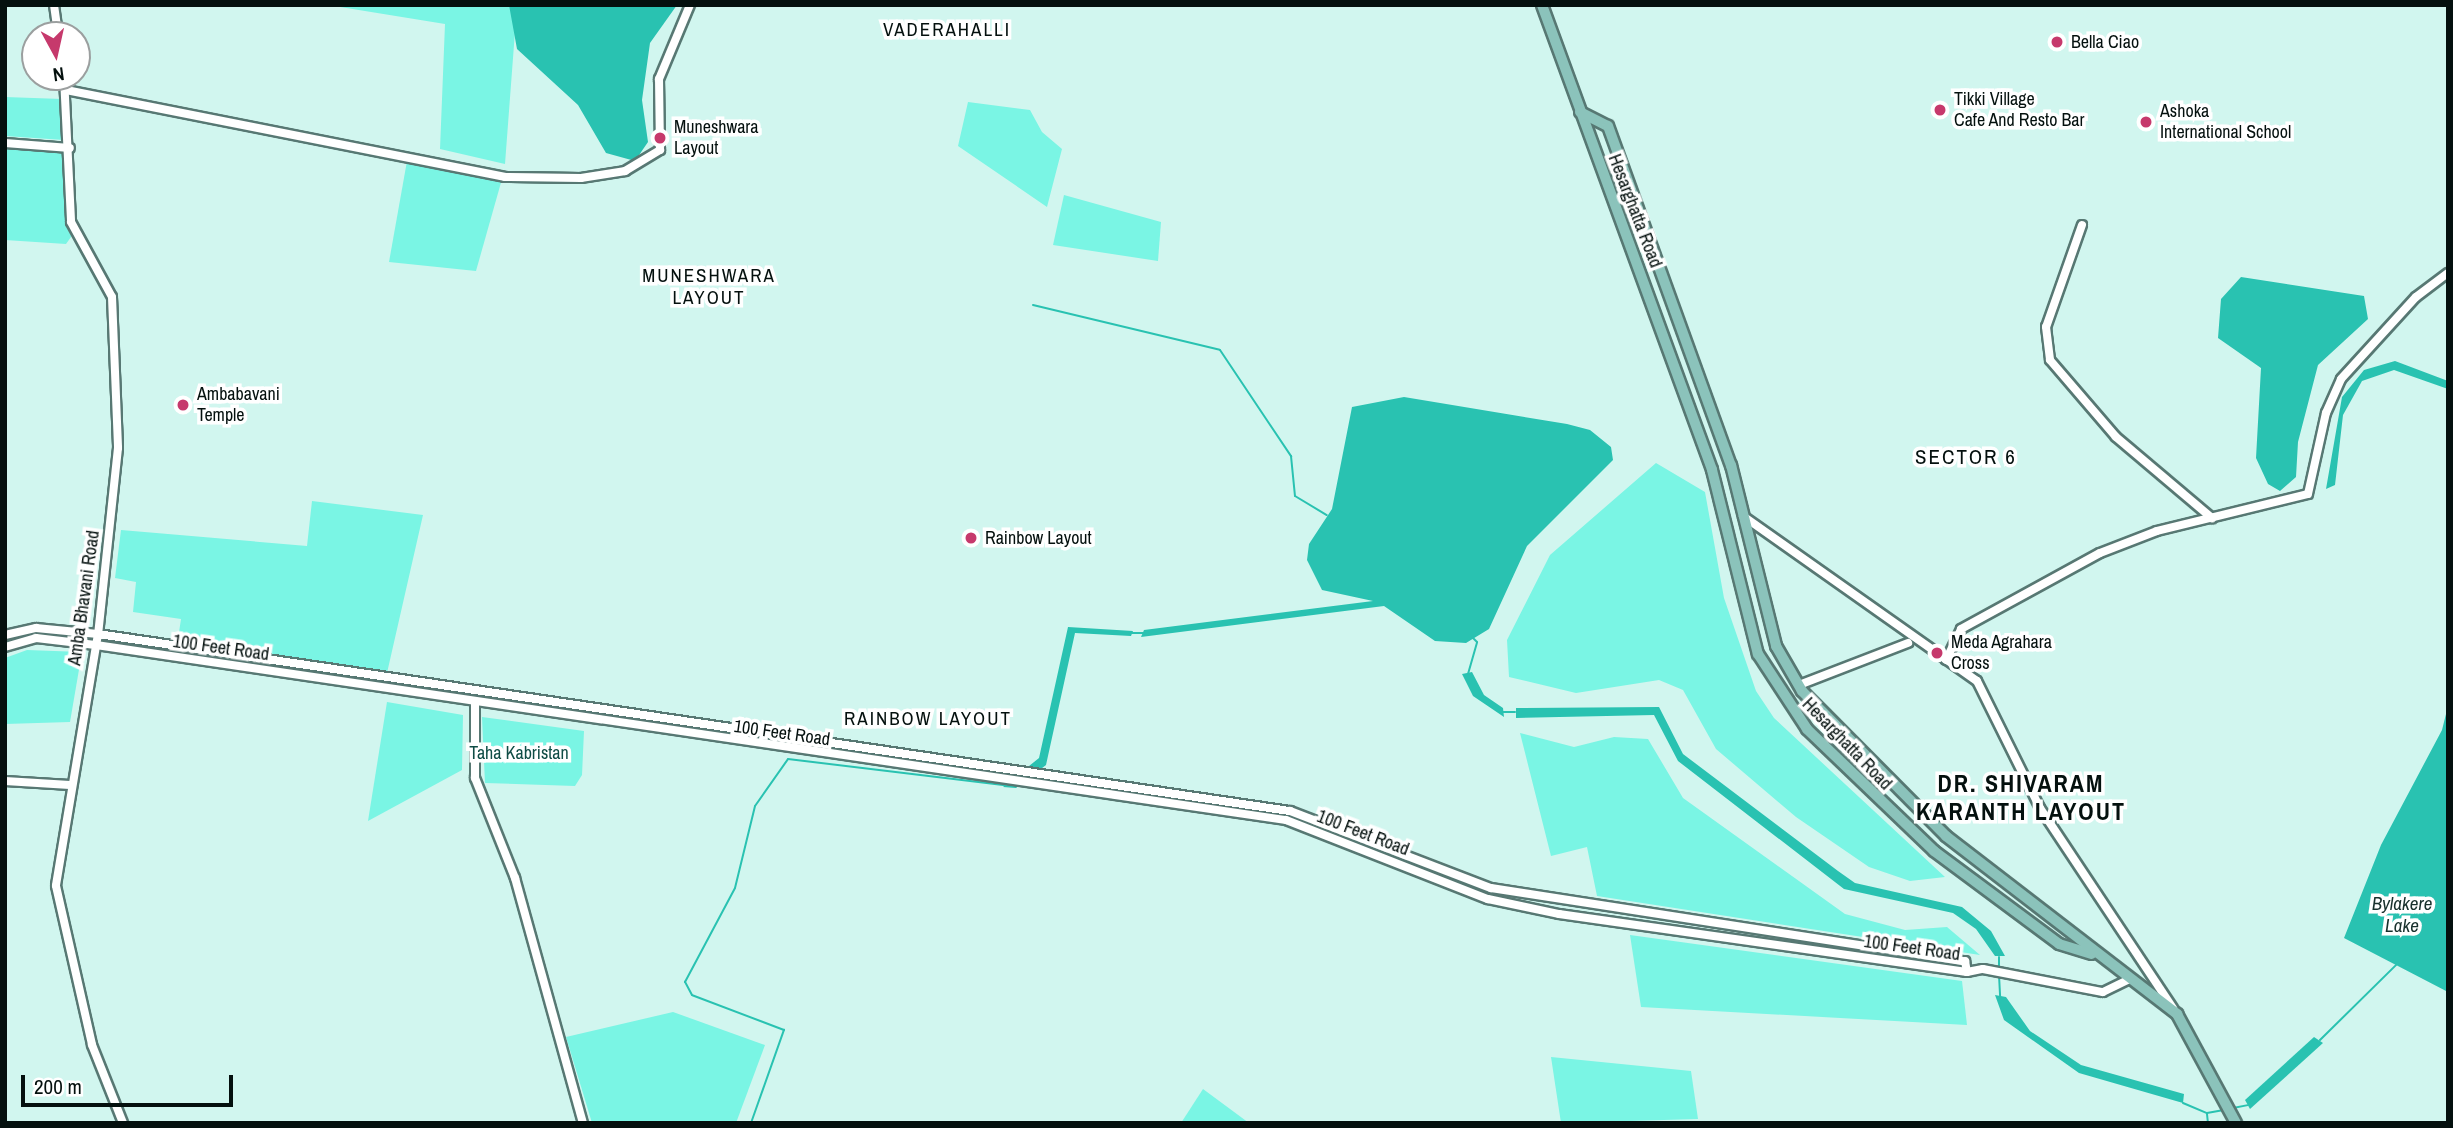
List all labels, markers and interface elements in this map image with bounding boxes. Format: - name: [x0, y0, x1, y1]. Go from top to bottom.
- district label: VADERAHALLI: [884, 19, 1010, 41]
- north arrow: [21, 21, 91, 91]
- place label: Bella Ciao: [2071, 31, 2139, 53]
- marker: Bella Ciao: [2049, 34, 2065, 50]
- text: N: [51, 61, 66, 88]
- place label: Tikki Village Cafe And Resto Bar: [1954, 89, 2085, 132]
- place label: Ashoka International School: [2160, 101, 2291, 144]
- marker: Tikki Village Cafe And Resto Bar: [1932, 102, 1948, 118]
- marker: Ashoka International School: [2138, 114, 2154, 130]
- place label: Muneshwara Layout: [674, 117, 758, 160]
- marker: Muneshwara Layout: [652, 130, 668, 146]
- street label: Hesarghatta Road: [1603, 151, 1667, 271]
- district label: MUNESHWARA LAYOUT: [643, 265, 775, 309]
- place label: Ambabavani Temple: [197, 384, 280, 426]
- marker: Ambabavani Temple: [175, 397, 191, 413]
- district label: SECTOR 6: [1916, 444, 2016, 470]
- place label: Rainbow Layout: [985, 527, 1092, 549]
- street label: Amba Bhavani Road: [64, 529, 104, 667]
- marker: Rainbow Layout: [963, 530, 979, 546]
- street label: 100 Feet Road: [172, 631, 270, 665]
- place label: Meda Agrahara Cross: [1951, 632, 2053, 674]
- marker: Meda Agrahara Cross: [1929, 645, 1945, 661]
- street label: Hesarghatta Road: [1798, 693, 1896, 795]
- district label: RAINBOW LAYOUT: [846, 708, 1010, 730]
- street label: 100 Feet Road: [733, 716, 831, 750]
- park label: Taha Kabristan: [469, 742, 569, 764]
- district label: DR. SHIVARAM KARANTH LAYOUT: [1918, 770, 2124, 826]
- street label: 100 Feet Road: [1314, 806, 1412, 860]
- water label: Bylakere Lake: [2372, 893, 2432, 937]
- street label: 100 Feet Road: [1863, 931, 1961, 965]
- scale bar: [24, 1062, 236, 1106]
- text: 200 m: [34, 1072, 82, 1101]

